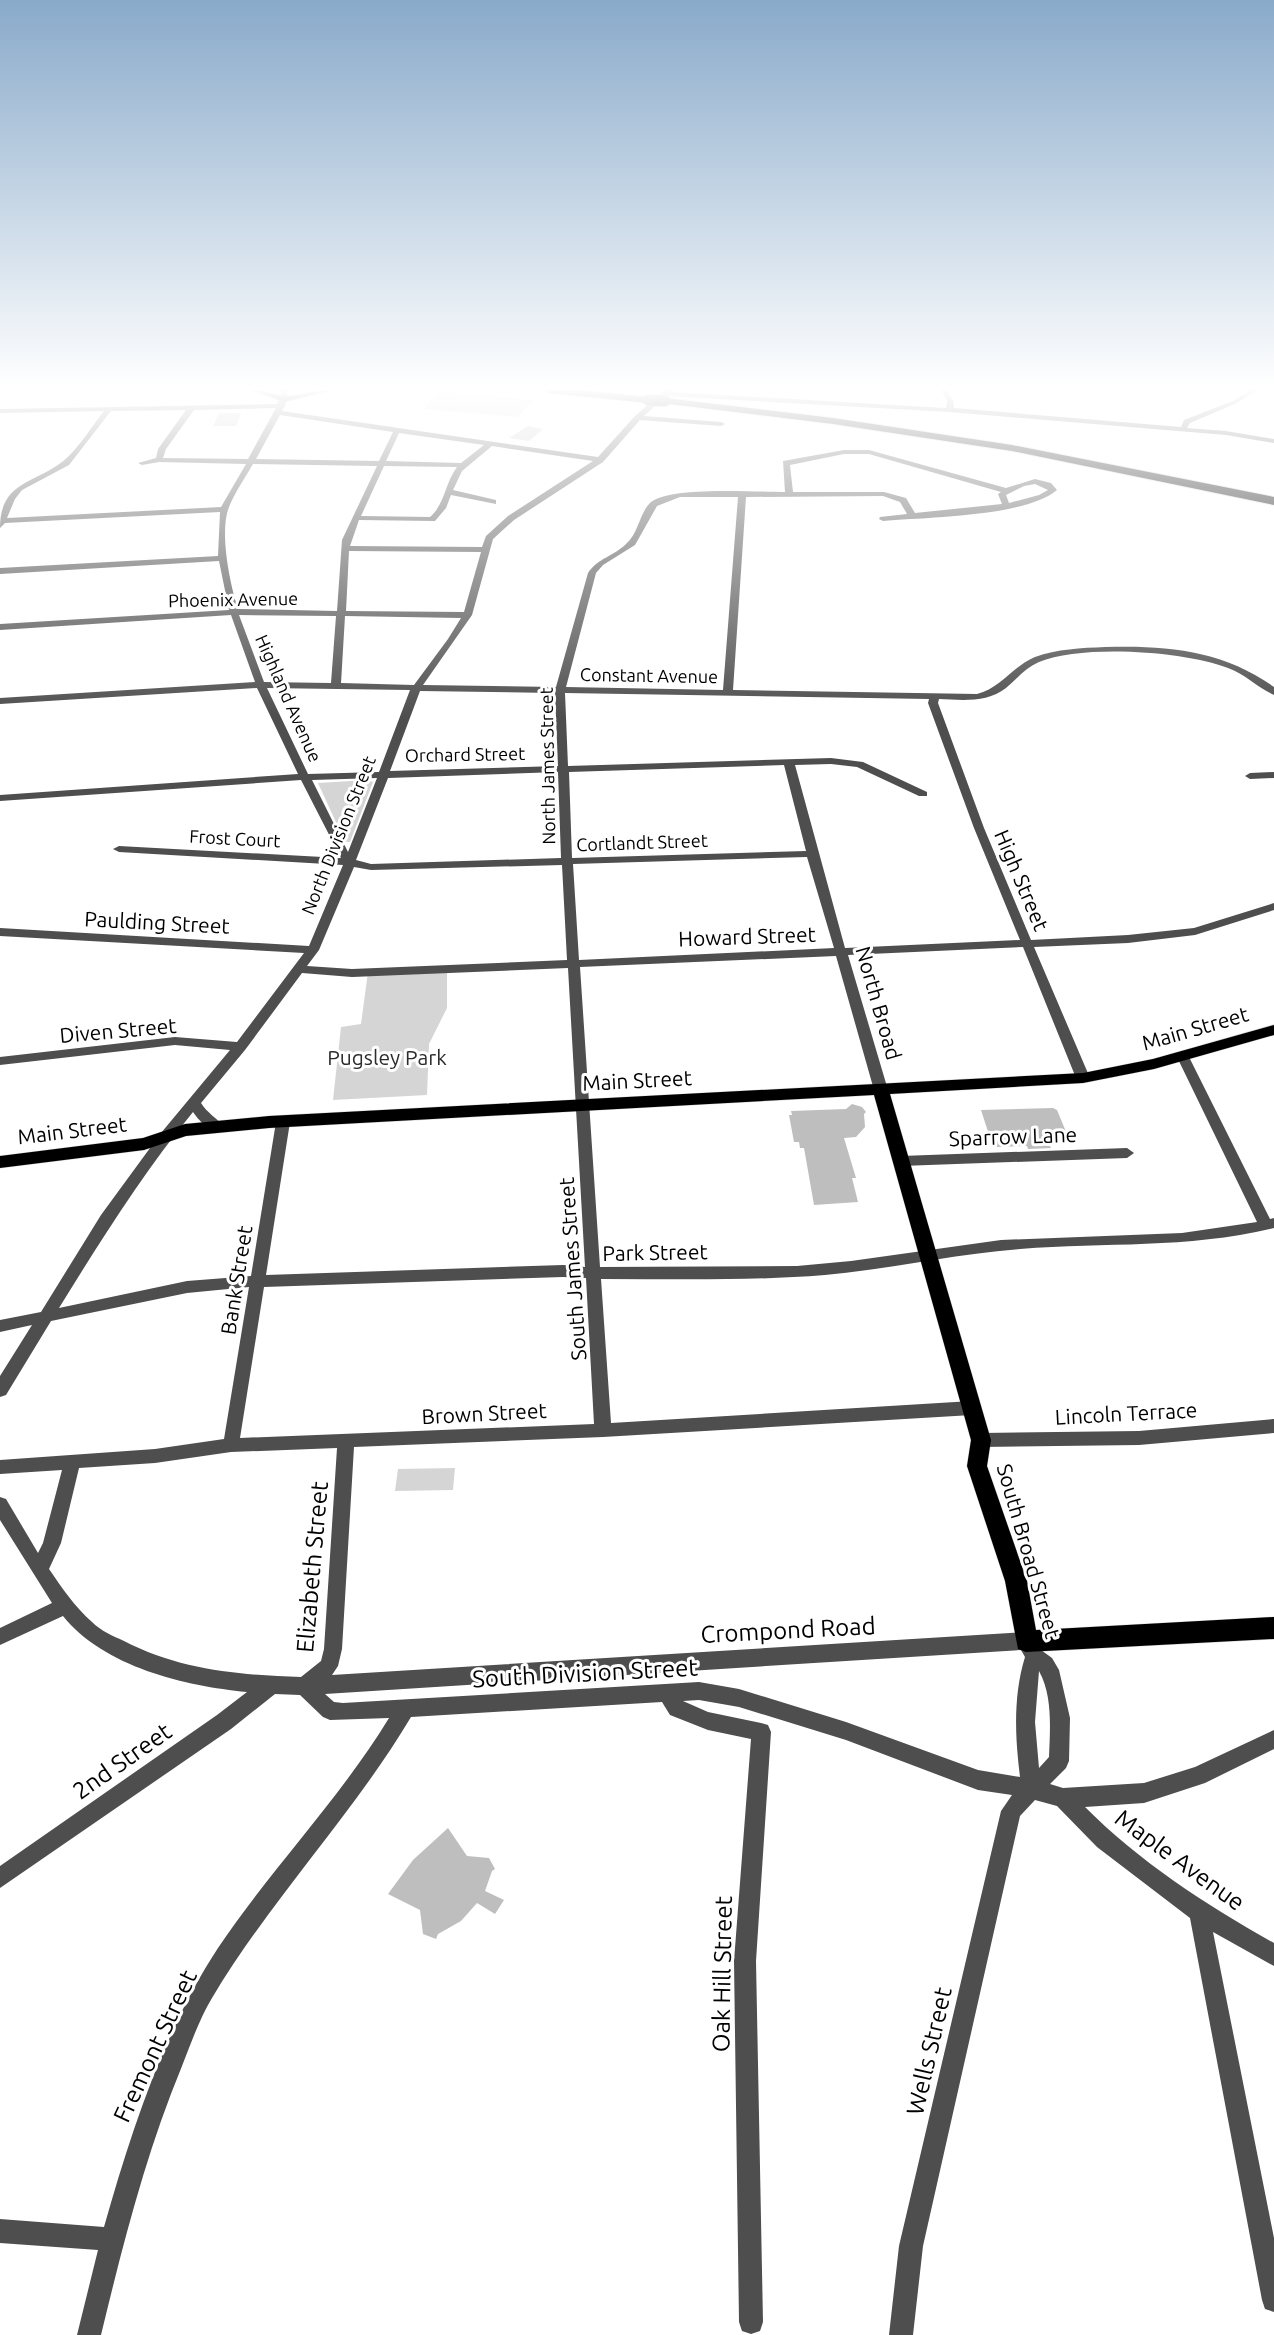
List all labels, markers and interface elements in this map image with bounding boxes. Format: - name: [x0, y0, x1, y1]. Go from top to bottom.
- street label: Phoenix Avenue: [168, 588, 298, 610]
- street label: Highland Avenue: [252, 631, 326, 765]
- street label: Constant Avenue: [580, 664, 718, 686]
- street label: North James Street: [536, 687, 558, 845]
- street label: Orchard Street: [405, 743, 525, 765]
- street label: North Division Street: [297, 753, 379, 917]
- street label: Frost Court: [189, 826, 281, 850]
- street label: High Street: [990, 826, 1054, 934]
- street label: Cortlandt Street: [576, 830, 708, 854]
- street label: Paulding Street: [84, 906, 230, 938]
- street label: Howard Street: [678, 922, 816, 950]
- street label: North Broad: [851, 943, 907, 1063]
- street label: Main Street: [1139, 1001, 1251, 1055]
- street label: Diven Street: [59, 1013, 177, 1047]
- park label: Pugsley Park: [327, 1045, 447, 1069]
- street label: Main Street: [582, 1065, 692, 1095]
- street label: Main Street: [16, 1111, 128, 1149]
- street label: Sparrow Lane: [948, 1122, 1078, 1150]
- street label: South James Street: [554, 1177, 590, 1361]
- street label: Bank Street: [216, 1224, 256, 1336]
- street label: Park Street: [602, 1239, 708, 1265]
- street label: Lincoln Terrace: [1054, 1397, 1198, 1429]
- street label: Brown Street: [421, 1398, 547, 1428]
- street label: South Broad Street: [993, 1461, 1065, 1641]
- street label: Elizabeth Street: [291, 1480, 333, 1654]
- street label: Crompond Road: [700, 1612, 876, 1648]
- street label: South Division Street: [472, 1654, 699, 1692]
- street label: 2nd Street: [68, 1717, 177, 1805]
- street label: Maple Avenue: [1110, 1804, 1250, 1916]
- street label: Oak Hill Street: [707, 1895, 737, 2052]
- street label: Fremont Street: [108, 1965, 202, 2126]
- street label: Wells Street: [901, 1984, 957, 2118]

